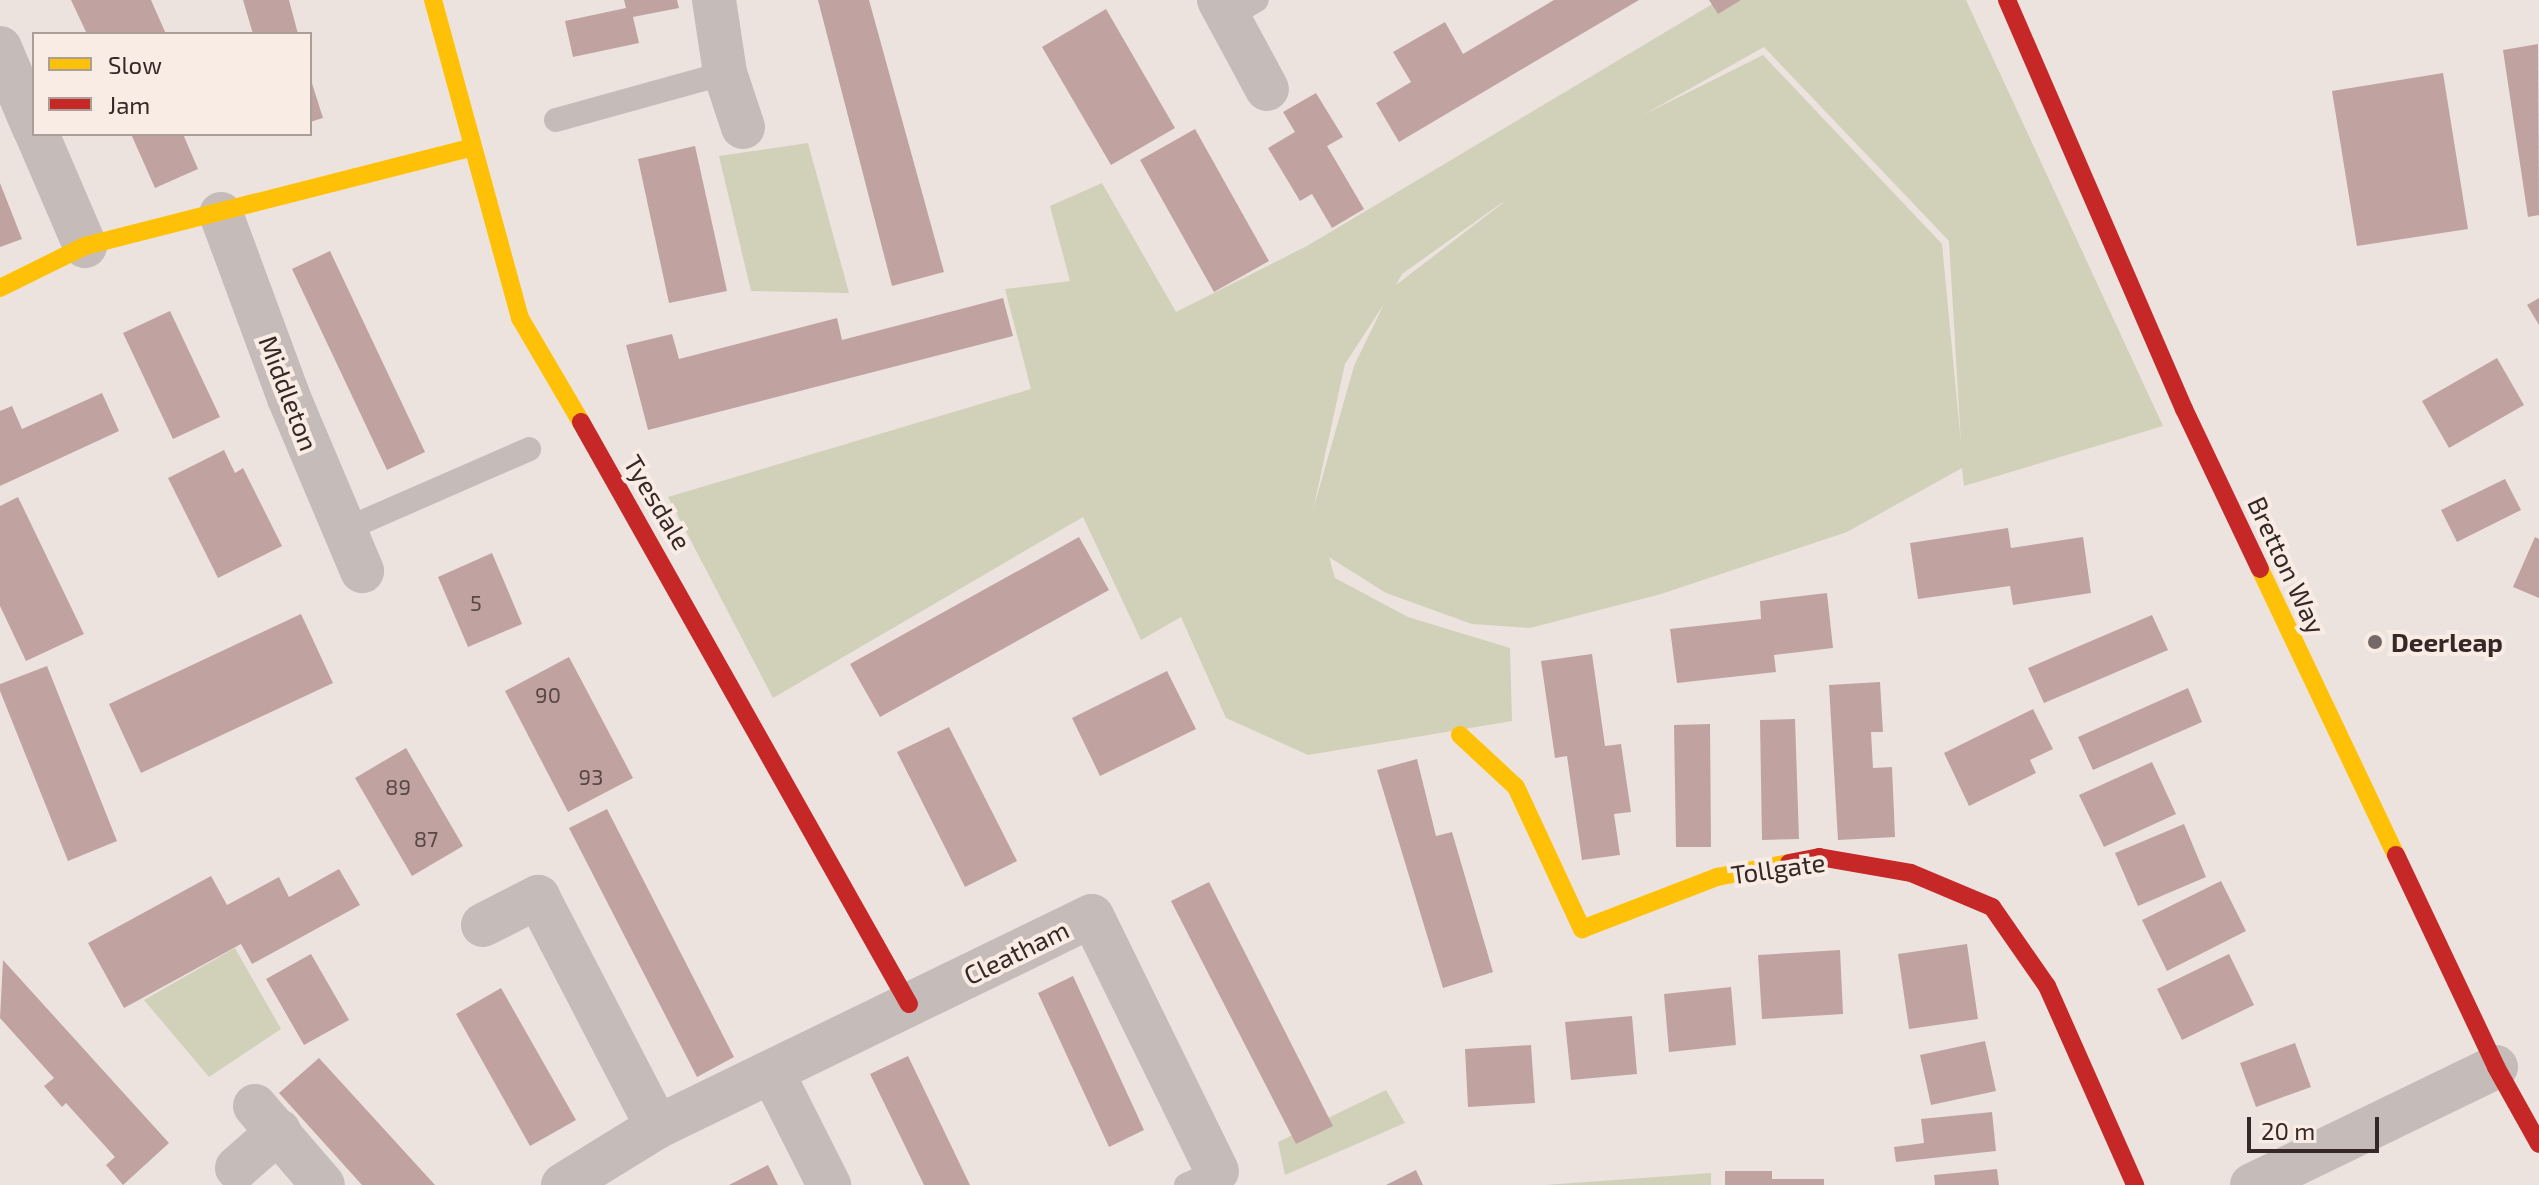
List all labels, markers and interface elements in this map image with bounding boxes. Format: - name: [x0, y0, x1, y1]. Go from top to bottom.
- legend: [32, 32, 312, 136]
- text: Slow: [108, 50, 162, 79]
- text: Jam: [108, 90, 150, 119]
- street label: Middleton: [253, 331, 325, 455]
- street label: Tyesdale: [618, 449, 698, 555]
- street label: Bretton Way: [2242, 491, 2332, 639]
- house number: 5: [470, 590, 482, 616]
- place label: Deerleap: [2391, 626, 2503, 658]
- marker: Deerleap: [2366, 633, 2384, 651]
- house number: 90: [535, 682, 561, 708]
- house number: 93: [579, 764, 603, 790]
- house number: 89: [385, 774, 411, 800]
- house number: 87: [414, 826, 438, 852]
- street label: Tollgate: [1729, 846, 1827, 890]
- street label: Cleatham: [958, 913, 1074, 991]
- scale bar: [2251, 1101, 2383, 1151]
- text: 20 m: [2261, 1116, 2315, 1145]

